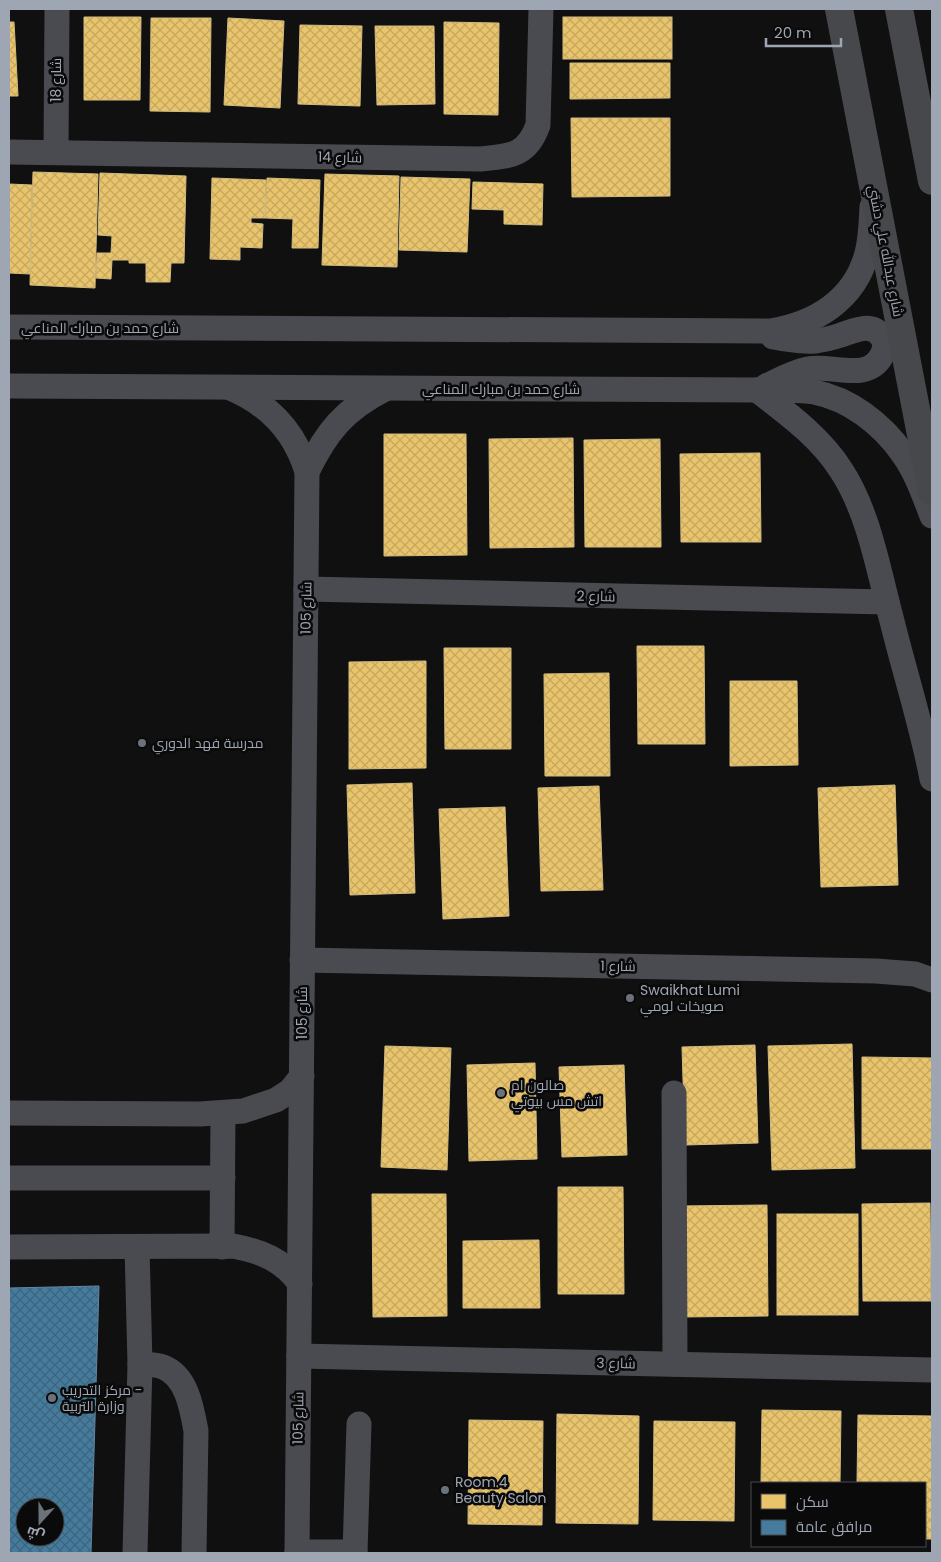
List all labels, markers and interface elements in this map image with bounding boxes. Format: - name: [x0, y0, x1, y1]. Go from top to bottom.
- scale bar: [766, 15, 841, 47]
- text: 20 m: [774, 22, 812, 43]
- street label: شارع 18: [46, 58, 66, 102]
- street label: شارع 14: [318, 147, 362, 167]
- street label: شارع عبدالله علي دشتي: [861, 183, 909, 319]
- street label: شارع حمد بن مبارك المناعي: [21, 318, 179, 340]
- street label: شارع حمد بن مبارك المناعي: [422, 379, 580, 401]
- street label: شارع 105: [296, 581, 316, 635]
- street label: شارع 2: [576, 586, 616, 606]
- place label: مدرسة فهد الدوري: [152, 733, 264, 755]
- marker: مدرسة فهد الدوري: [136, 737, 148, 749]
- street label: شارع 1: [600, 956, 636, 976]
- place label: Swaikhat Lumi صويخات لومي: [640, 980, 740, 1018]
- street label: شارع 105: [292, 987, 312, 1039]
- marker: Swaikhat Lumi صويخات لومي: [624, 992, 636, 1004]
- place label: صالون ام اتش مس بيوتي: [511, 1075, 602, 1113]
- marker: صالون ام اتش مس بيوتي: [495, 1087, 507, 1099]
- street label: شارع 3: [596, 1353, 636, 1373]
- place label: مركز التدريب - وزارة التربية: [62, 1380, 143, 1416]
- street label: شارع 105: [288, 1391, 308, 1445]
- marker: مركز التدريب - وزارة التربية: [46, 1392, 58, 1404]
- place label: Room.4 Beauty Salon: [455, 1472, 546, 1508]
- legend: [751, 1482, 926, 1547]
- marker: Room.4 Beauty Salon: [439, 1484, 451, 1496]
- text: سكن: [796, 1491, 829, 1512]
- north arrow: [15, 1497, 65, 1547]
- text: مرافق عامة: [796, 1516, 872, 1537]
- text: ش: [23, 1522, 47, 1547]

